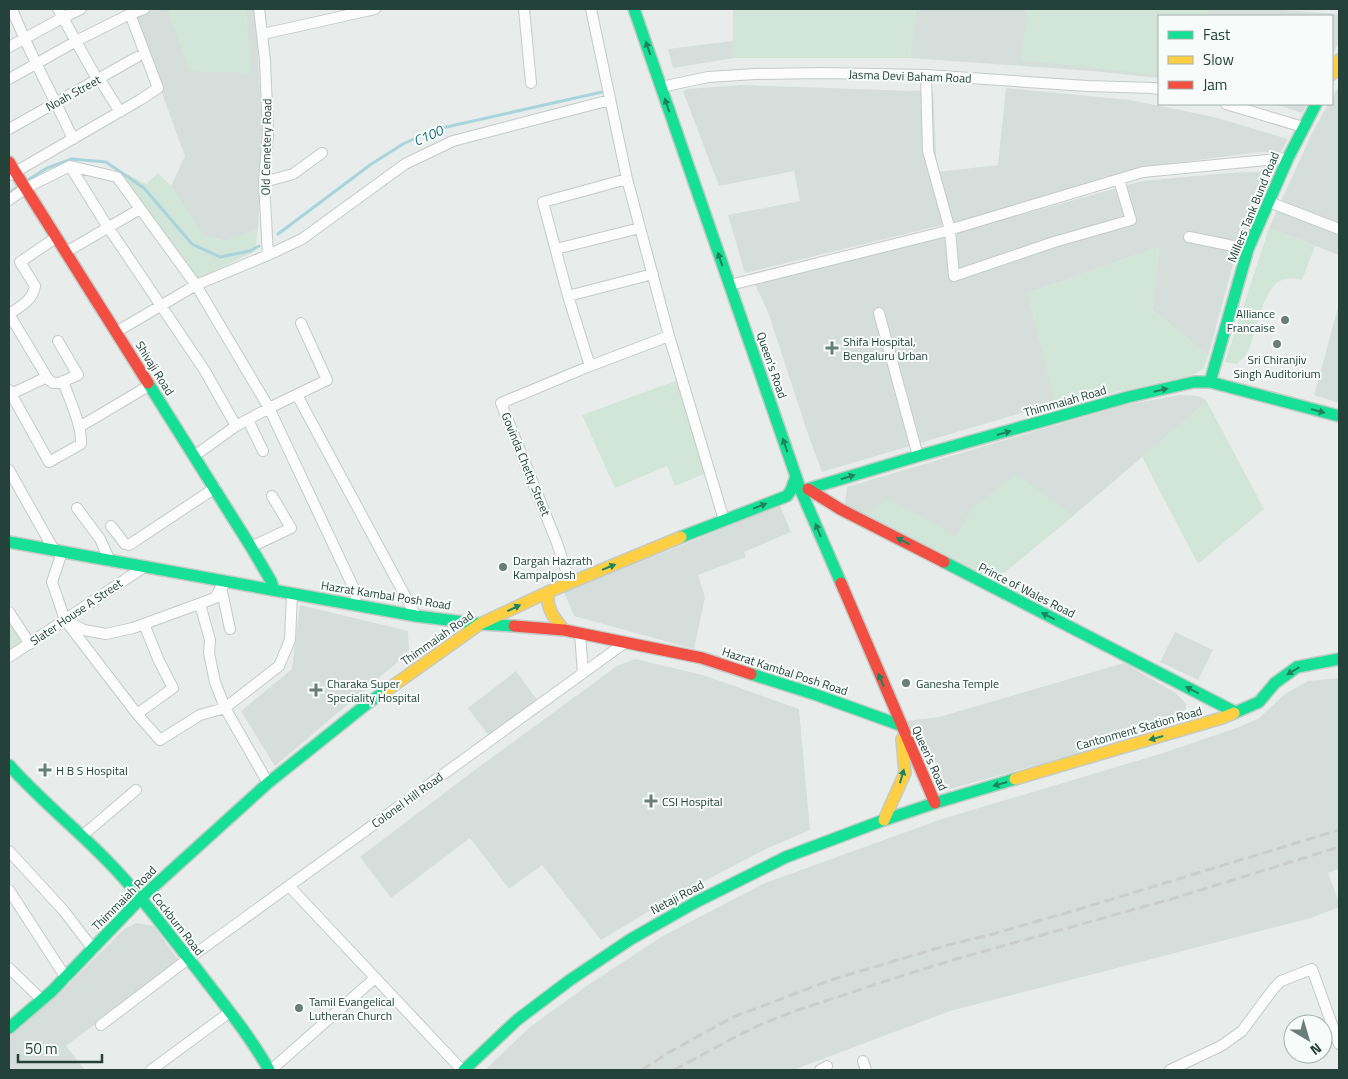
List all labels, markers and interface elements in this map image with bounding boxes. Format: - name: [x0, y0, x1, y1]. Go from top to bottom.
- legend: [1158, 15, 1333, 105]
- text: Fast: [1203, 23, 1231, 46]
- one-way arrow: [643, 40, 651, 55]
- text: Slow: [1203, 48, 1234, 71]
- street label: Jasma Devi Baham Road: [848, 64, 972, 88]
- street label: Noah Street: [42, 70, 105, 116]
- text: Jam: [1203, 73, 1227, 96]
- one-way arrow: [663, 97, 671, 112]
- street label: Old Cemetery Road: [256, 98, 276, 196]
- water label: C100: [410, 119, 447, 151]
- street label: Millers Tank Bund Road: [1222, 149, 1284, 265]
- one-way arrow: [716, 251, 724, 266]
- place label: Alliance Francaise: [1227, 304, 1275, 337]
- marker: Alliance Francaise: [1279, 314, 1291, 326]
- street label: Queen's Road: [752, 329, 792, 401]
- place label: Shifa Hospital, Bengaluru Urban: [843, 332, 928, 365]
- street label: Shivaji Road: [131, 337, 179, 399]
- marker: Sri Chiranjiv Singh Auditorium: [1271, 338, 1283, 350]
- marker: Shifa Hospital, Bengaluru Urban: [825, 341, 839, 355]
- place label: Sri Chiranjiv Singh Auditorium: [1233, 350, 1321, 383]
- street label: Thimmaiah Road: [1021, 380, 1109, 422]
- one-way arrow: [1153, 386, 1168, 394]
- one-way arrow: [1311, 407, 1326, 415]
- street label: Govinda Chetty Street: [497, 409, 556, 519]
- one-way arrow: [996, 428, 1011, 436]
- one-way arrow: [781, 438, 788, 453]
- one-way arrow: [840, 473, 855, 481]
- one-way arrow: [753, 502, 768, 510]
- one-way arrow: [814, 522, 822, 537]
- one-way arrow: [896, 537, 910, 545]
- place label: Dargah Hazrath Kampalposh: [513, 551, 592, 584]
- street label: Prince of Wales Road: [975, 557, 1079, 623]
- marker: Dargah Hazrath Kampalposh: [497, 561, 509, 573]
- one-way arrow: [602, 563, 617, 571]
- street label: Slater House A Street: [26, 573, 127, 650]
- street label: Hazrat Kambal Posh Road: [320, 575, 452, 615]
- one-way arrow: [507, 604, 521, 612]
- street label: Thimmaiah Road: [397, 606, 477, 670]
- one-way arrow: [1040, 612, 1055, 620]
- street label: Hazrat Kambal Posh Road: [720, 642, 850, 700]
- one-way arrow: [1286, 667, 1299, 676]
- one-way arrow: [877, 673, 885, 687]
- place label: Charaka Super Speciality Hospital: [327, 674, 420, 707]
- place label: Ganesha Temple: [916, 674, 999, 693]
- marker: Ganesha Temple: [900, 677, 912, 689]
- marker: Charaka Super Speciality Hospital: [309, 683, 323, 697]
- one-way arrow: [1185, 686, 1199, 694]
- street label: Cantonment Station Road: [1074, 701, 1204, 755]
- street label: Queen's Road: [907, 722, 953, 794]
- one-way arrow: [1148, 734, 1163, 742]
- place label: H B S Hospital: [56, 761, 128, 780]
- marker: H B S Hospital: [38, 763, 52, 777]
- street label: Colonel Hill Road: [367, 767, 447, 833]
- one-way arrow: [899, 768, 907, 783]
- one-way arrow: [992, 781, 1007, 789]
- place label: CSI Hospital: [662, 792, 723, 811]
- marker: CSI Hospital: [644, 794, 658, 808]
- street label: Thimmaiah Road: [87, 861, 161, 935]
- street label: Netaji Road: [647, 875, 707, 919]
- street label: Cockburn Road: [147, 888, 209, 960]
- place label: Tamil Evangelical Lutheran Church: [309, 992, 395, 1025]
- marker: Tamil Evangelical Lutheran Church: [293, 1002, 305, 1014]
- north arrow: [1283, 1014, 1333, 1064]
- scale bar: [18, 1032, 101, 1064]
- text: 50 m: [25, 1037, 58, 1060]
- text: N: [1306, 1038, 1327, 1061]

